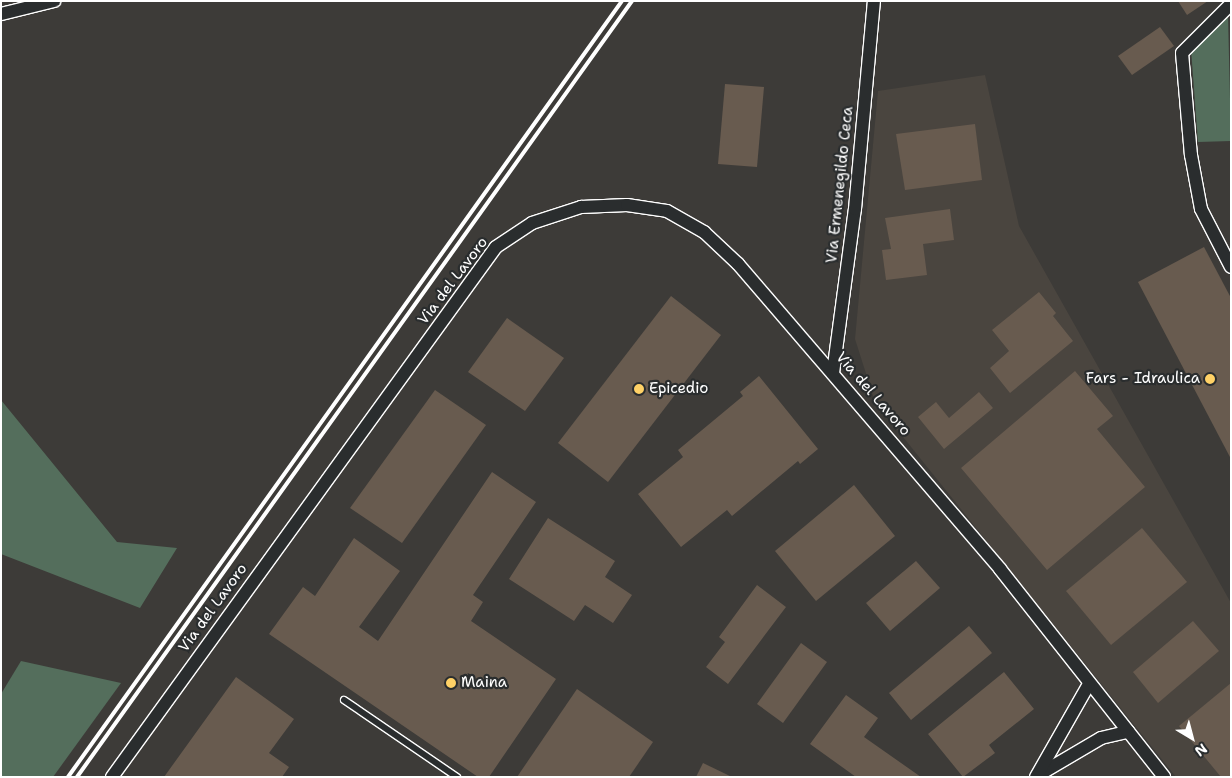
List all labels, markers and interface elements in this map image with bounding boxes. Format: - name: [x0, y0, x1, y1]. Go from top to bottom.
- street label: Via Ermenegildo Ceca: [823, 106, 857, 264]
- street label: Via del Lavoro: [414, 234, 492, 328]
- street label: Via del Lavoro: [832, 348, 914, 440]
- place label: Fars - Idraulica: [1086, 370, 1200, 388]
- marker: Fars - Idraulica: [1204, 373, 1216, 385]
- place label: Epicedio: [649, 380, 708, 398]
- marker: Epicedio: [633, 383, 645, 395]
- street label: Via del Lavoro: [175, 560, 251, 656]
- place label: Maina: [461, 674, 507, 692]
- marker: Maina: [445, 677, 457, 689]
- north arrow: [1167, 713, 1217, 763]
- text: N: [1191, 739, 1211, 761]

